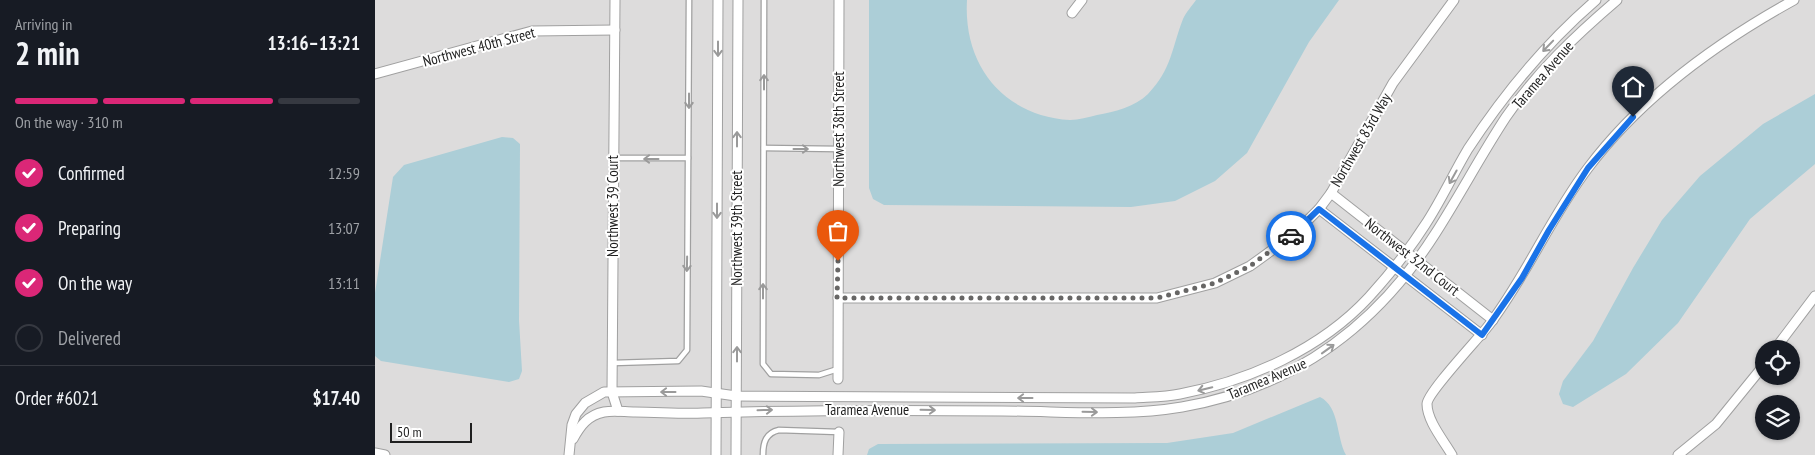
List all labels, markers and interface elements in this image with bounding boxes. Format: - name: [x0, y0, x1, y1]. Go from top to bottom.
- text: Arriving in: [15, 14, 72, 34]
- street label: Northwest 40th Street: [421, 22, 537, 71]
- text: 13:16–13:21: [267, 31, 360, 55]
- text: 2 min: [15, 32, 80, 74]
- street label: Taramea Avenue: [1508, 37, 1577, 113]
- one-way arrow: [713, 40, 723, 56]
- one-way arrow: [1542, 40, 1554, 52]
- pin: [1612, 66, 1654, 117]
- street label: Northwest 38th Street: [829, 71, 848, 187]
- icon: home: [1619, 73, 1647, 101]
- one-way arrow: [759, 74, 769, 90]
- street label: Northwest 83rd Way: [1326, 89, 1395, 190]
- one-way arrow: [684, 92, 694, 109]
- text: On the way · 310 m: [15, 112, 123, 132]
- one-way arrow: [732, 131, 742, 148]
- one-way arrow: [792, 144, 809, 154]
- one-way arrow: [643, 154, 659, 163]
- street label: Northwest 39 Court: [603, 155, 622, 257]
- icon: check: [15, 159, 43, 187]
- text: Confirmed: [58, 161, 125, 185]
- text: 12:59: [328, 163, 360, 183]
- one-way arrow: [1447, 169, 1457, 183]
- street label: Northwest 39th Street: [727, 170, 746, 286]
- one-way arrow: [712, 202, 722, 219]
- pin: [817, 210, 859, 261]
- courier: [1266, 211, 1316, 261]
- icon: check: [15, 214, 43, 242]
- street label: Northwest 32nd Court: [1361, 214, 1463, 299]
- text: Preparing: [58, 216, 121, 240]
- icon: bag: [824, 217, 852, 245]
- text: 13:07: [328, 218, 360, 238]
- icon: car: [1277, 222, 1305, 250]
- one-way arrow: [682, 255, 692, 271]
- icon: check: [15, 269, 43, 297]
- text: On the way: [58, 271, 132, 295]
- text: 13:11: [328, 273, 360, 293]
- one-way arrow: [758, 283, 768, 300]
- text: Delivered: [58, 326, 121, 350]
- map controls: [1755, 340, 1800, 440]
- button: locate: [1755, 340, 1800, 385]
- one-way arrow: [1320, 344, 1334, 355]
- one-way arrow: [732, 346, 742, 362]
- street label: Taramea Avenue: [1224, 353, 1309, 404]
- one-way arrow: [1197, 385, 1213, 394]
- text: Order #6021: [15, 386, 99, 410]
- text: $17.40: [312, 386, 360, 410]
- one-way arrow: [660, 387, 676, 396]
- one-way arrow: [1018, 393, 1034, 402]
- button: layers: [1755, 395, 1800, 440]
- street label: Taramea Avenue: [825, 400, 909, 419]
- one-way arrow: [756, 405, 773, 415]
- one-way arrow: [919, 405, 935, 415]
- one-way arrow: [1082, 407, 1098, 417]
- scale bar: [390, 420, 473, 443]
- text: 50 m: [397, 423, 422, 441]

